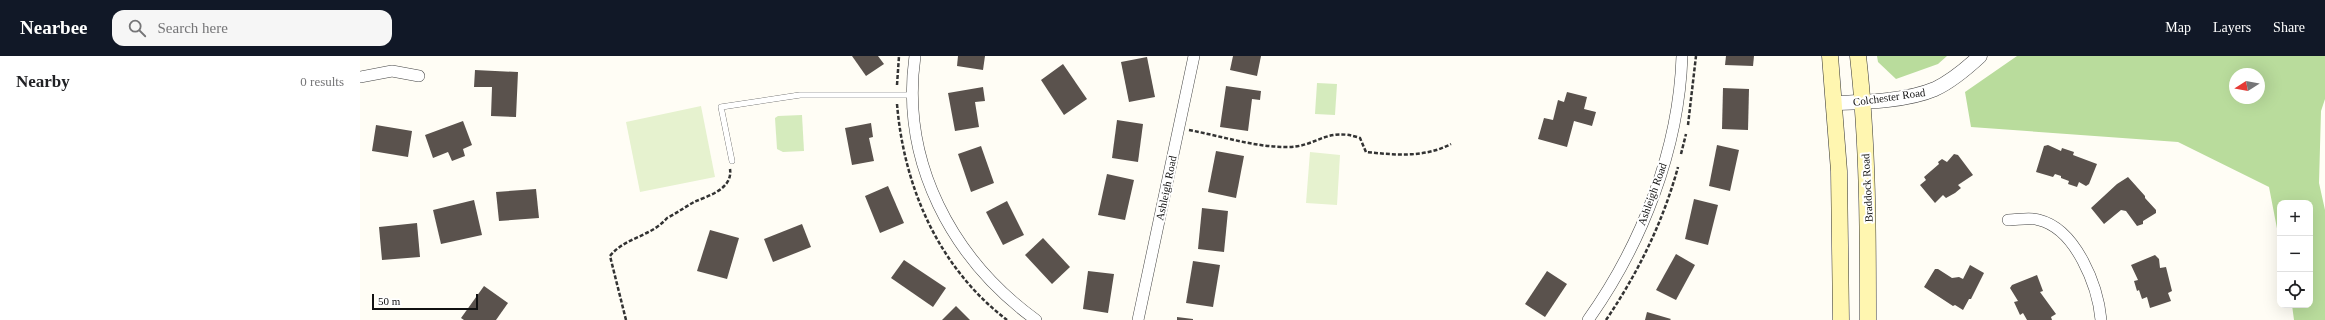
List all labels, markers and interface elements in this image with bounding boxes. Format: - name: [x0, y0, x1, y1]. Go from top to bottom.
- search box: [112, 10, 392, 46]
- text: Nearbee: [20, 17, 88, 38]
- icon: search: [126, 17, 148, 39]
- text: Search here: [158, 20, 228, 36]
- text: Map: [2165, 20, 2191, 35]
- text: Layers: [2213, 20, 2251, 35]
- text: Share: [2273, 20, 2305, 35]
- north arrow: [2229, 68, 2265, 104]
- text: Nearby: [16, 72, 70, 91]
- text: 0 results: [300, 74, 344, 89]
- street label: Colchester Road: [1852, 86, 1926, 108]
- street label: Braddock Road: [1859, 153, 1875, 223]
- street label: Ashleigh Road: [1153, 154, 1179, 221]
- street label: Ashleigh Road: [1635, 161, 1669, 227]
- map controls: [2277, 200, 2313, 308]
- button: +: [2277, 200, 2313, 236]
- button: −: [2277, 236, 2313, 272]
- button: locate: [2277, 272, 2313, 308]
- scale bar: [372, 292, 478, 311]
- text: 50 m: [378, 295, 400, 307]

